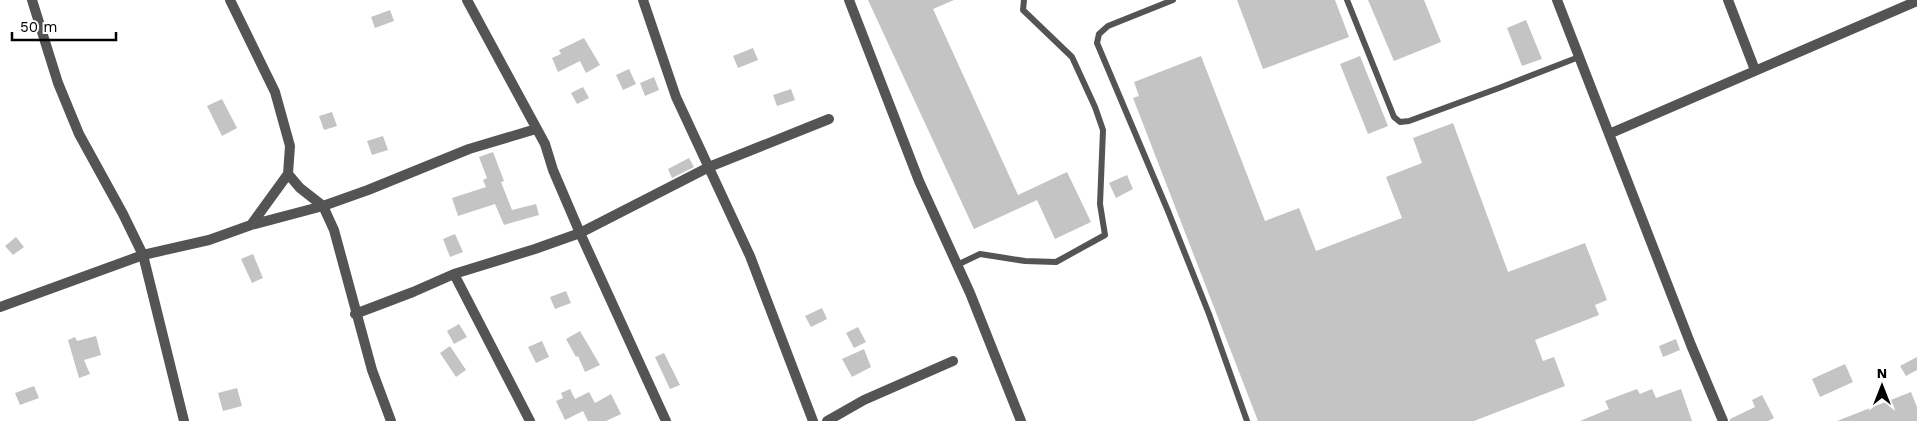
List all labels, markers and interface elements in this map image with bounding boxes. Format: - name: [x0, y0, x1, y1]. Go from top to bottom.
- scale bar: [12, 10, 116, 42]
- text: 50 m: [20, 18, 57, 36]
- north arrow: [1857, 361, 1907, 411]
- text: N: [1877, 365, 1887, 381]

